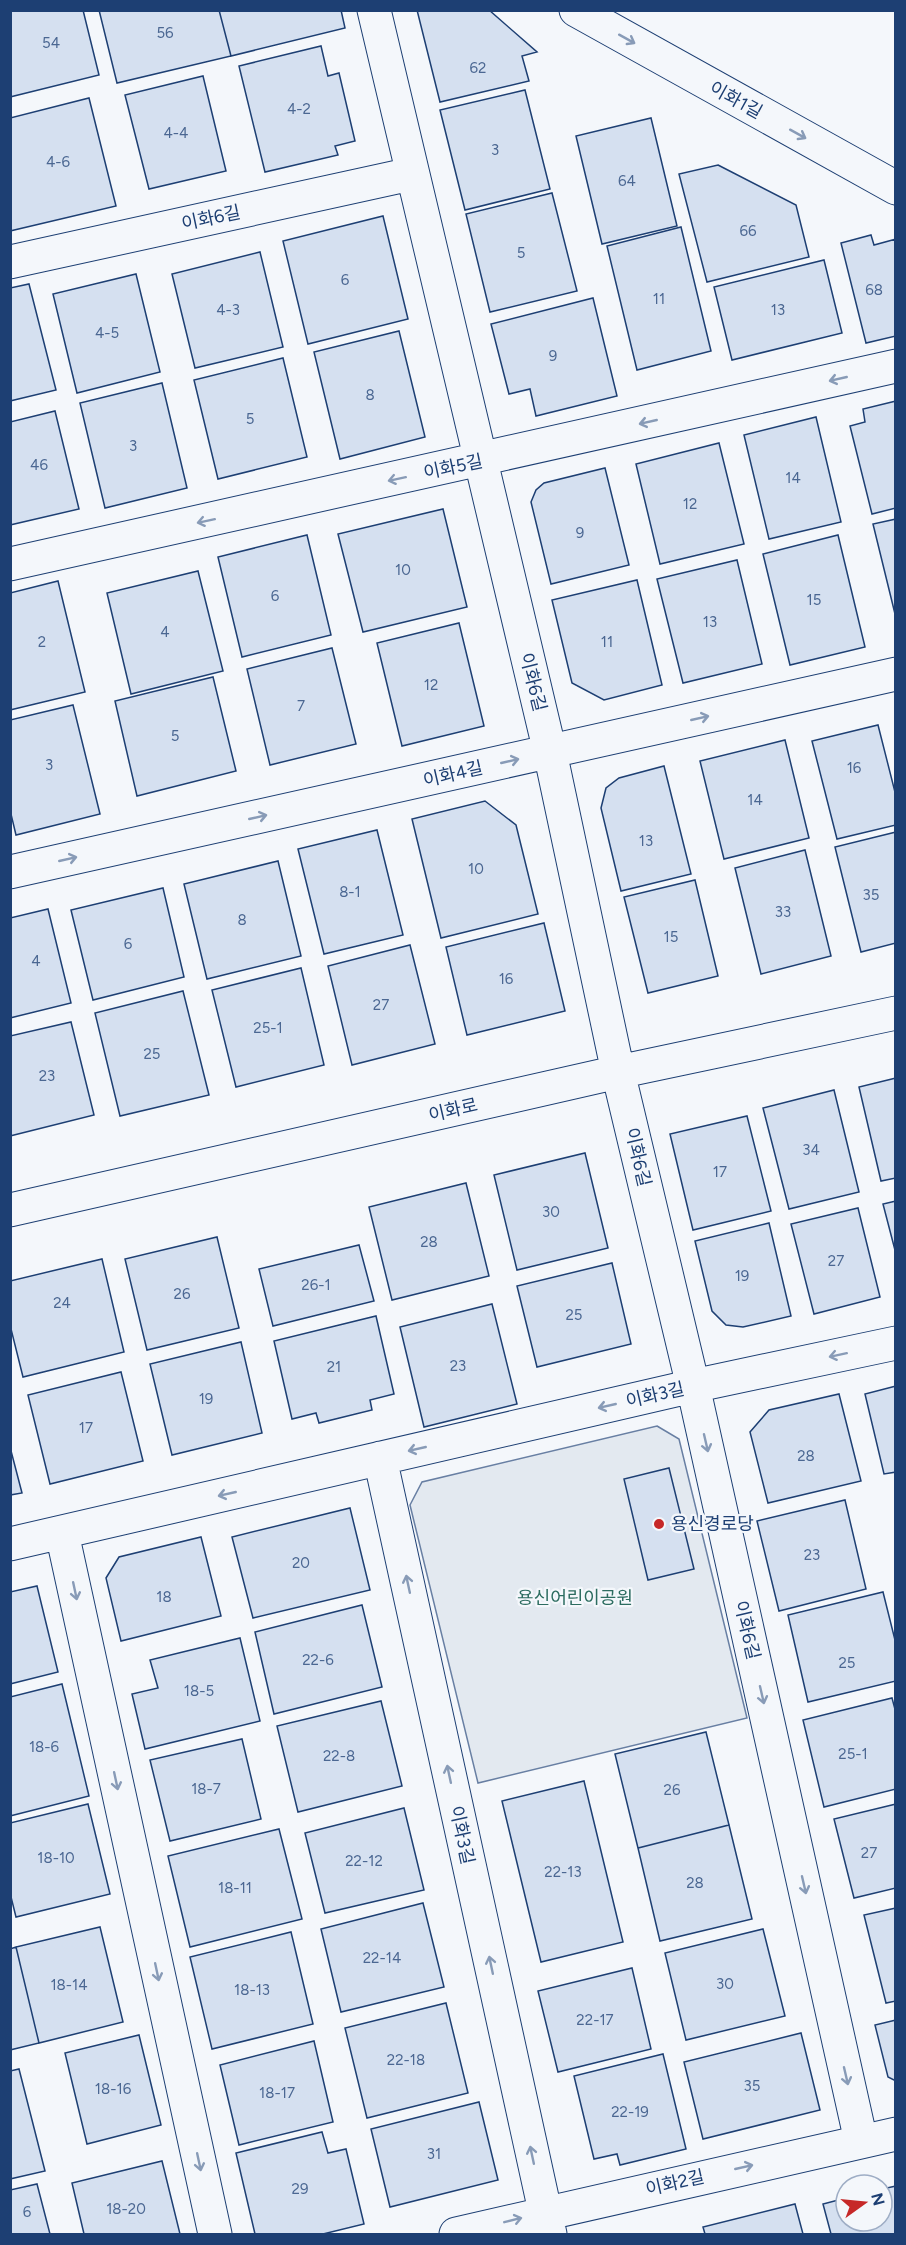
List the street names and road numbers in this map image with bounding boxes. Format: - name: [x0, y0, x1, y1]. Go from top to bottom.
- street label: 이화1길: [706, 77, 766, 123]
- street label: 이화6길: [179, 201, 243, 235]
- street label: 이화5길: [421, 450, 485, 484]
- street label: 이화6길: [515, 650, 551, 714]
- street label: 이화4길: [421, 756, 485, 792]
- street label: 이화로: [426, 1094, 480, 1126]
- street label: 이화6길: [621, 1125, 655, 1189]
- street label: 이화3길: [624, 1378, 686, 1412]
- street label: 이화6길: [730, 1598, 764, 1662]
- street label: 이화3길: [445, 1804, 479, 1866]
- street label: 이화2길: [643, 2166, 707, 2200]

